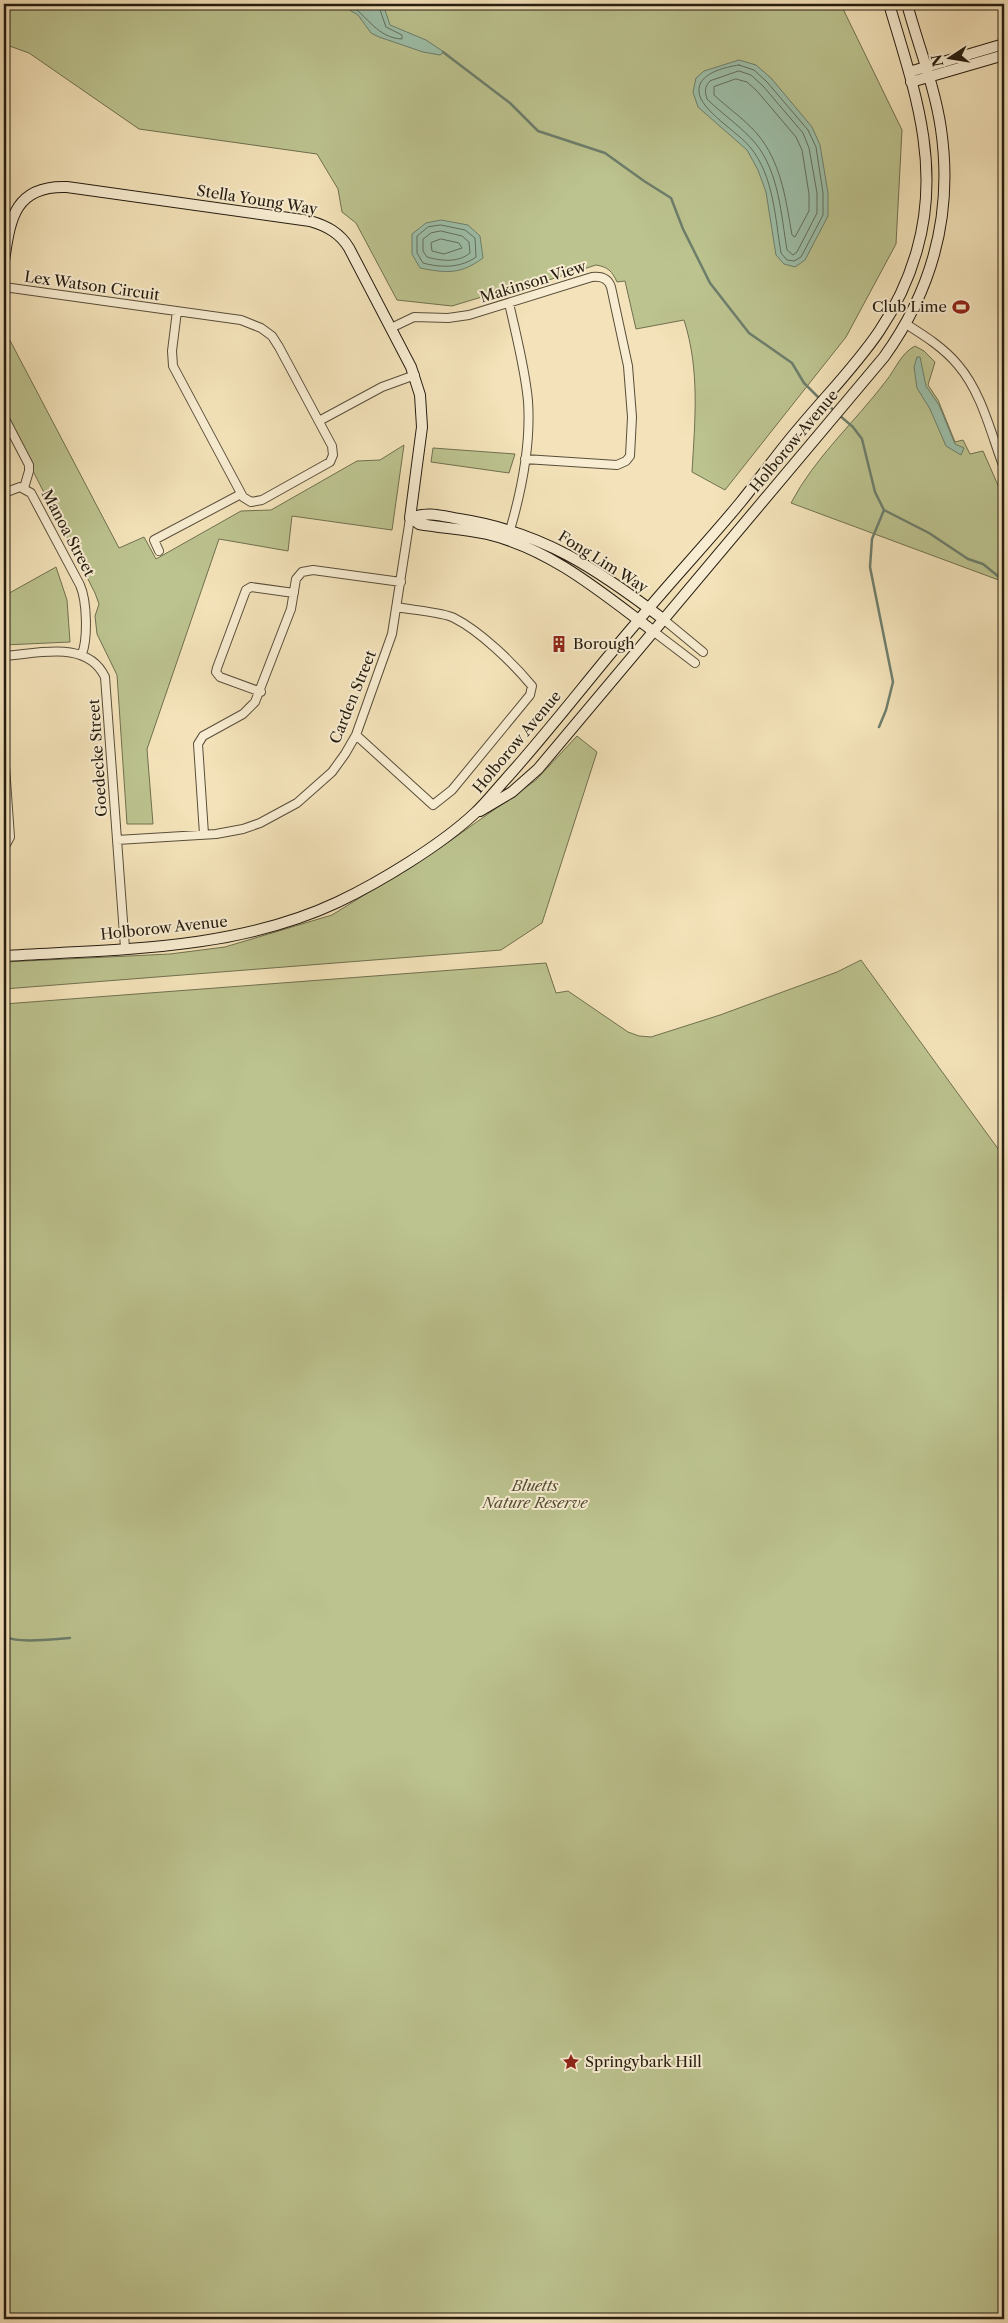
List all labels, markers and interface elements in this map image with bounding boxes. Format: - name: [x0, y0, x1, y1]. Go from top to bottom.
- north arrow: [926, 32, 976, 82]
- text: N: [927, 53, 947, 69]
- street label: Stella Young Way: [195, 181, 319, 219]
- street label: Makinson View: [477, 256, 589, 307]
- street label: Lex Watson Circuit: [23, 267, 162, 304]
- place label: Club Lime: [872, 297, 947, 316]
- sports icon: Club Lime: [951, 297, 971, 317]
- street label: Holborow Avenue: [745, 386, 842, 496]
- street label: Manoa Street: [38, 486, 100, 580]
- street label: Fong Lim Way: [555, 526, 652, 597]
- building icon: Borough: [549, 634, 569, 654]
- place label: Borough: [573, 634, 635, 653]
- street label: Carden Street: [325, 647, 380, 746]
- street label: Holborow Avenue: [468, 687, 565, 797]
- street label: Goedecke Street: [84, 698, 111, 818]
- street label: Holborow Avenue: [99, 911, 229, 944]
- park label: Bluetts Nature Reserve: [481, 1476, 588, 1512]
- place icon: Springybark Hill: [561, 2052, 581, 2072]
- place label: Springybark Hill: [585, 2052, 702, 2071]

